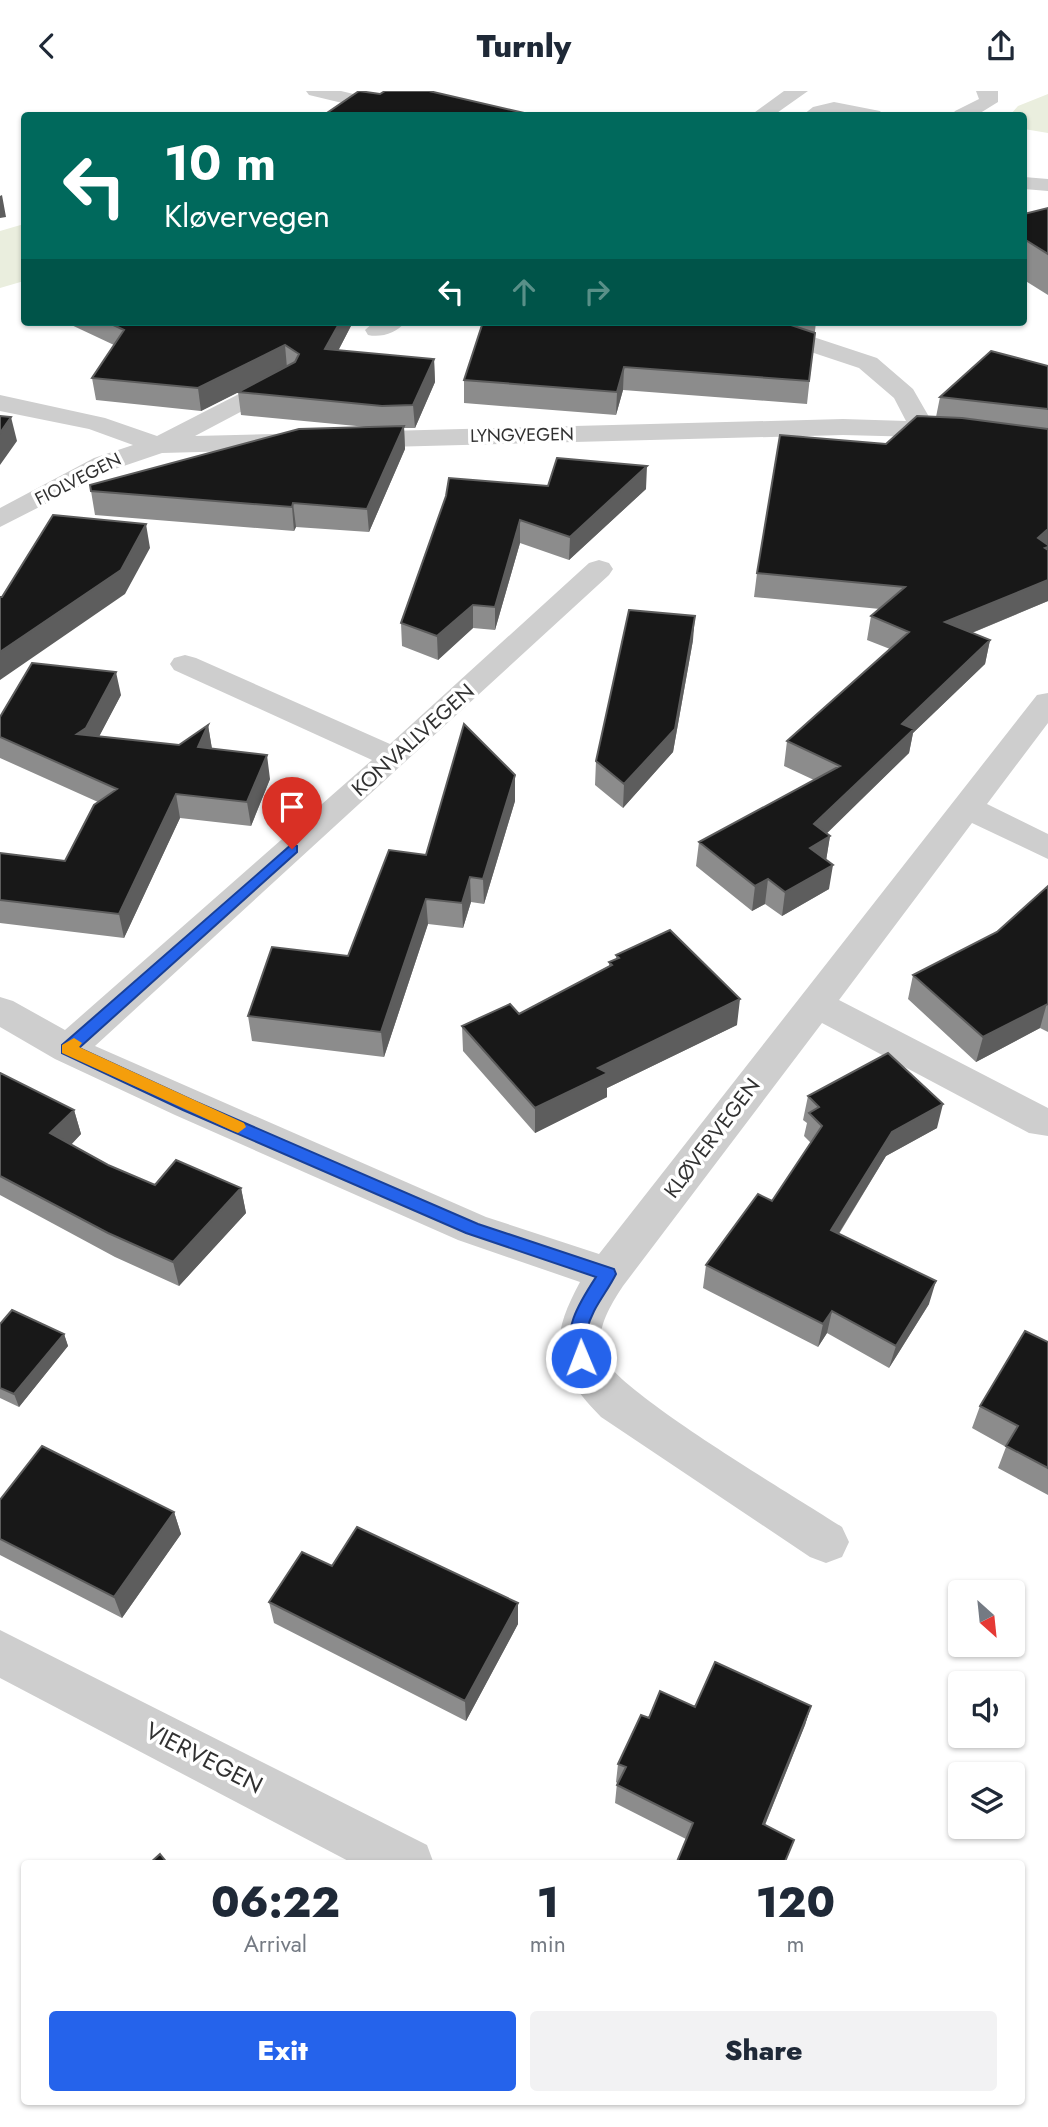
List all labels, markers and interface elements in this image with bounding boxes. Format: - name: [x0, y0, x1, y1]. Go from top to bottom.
- text: Turnly: [477, 23, 571, 69]
- icon: back: [28, 27, 66, 65]
- icon: share: [982, 27, 1020, 65]
- text: 10 m: [164, 128, 276, 198]
- icon: left: [49, 140, 140, 231]
- text: Kløvervegen: [164, 193, 330, 239]
- icon: left: [432, 273, 470, 311]
- icon: ahead: [505, 273, 543, 311]
- icon: right: [578, 273, 616, 311]
- street label: LYNGVEGEN: [470, 421, 574, 449]
- street label: FIOLVEGEN: [30, 446, 126, 512]
- street label: KONVALLVEGEN: [345, 677, 481, 803]
- pin: [262, 777, 322, 849]
- icon: arrive: [273, 788, 311, 826]
- street label: KLØVERVEGEN: [657, 1072, 767, 1204]
- position arrow: [544, 1321, 618, 1395]
- north arrow: [948, 1580, 1026, 1657]
- map controls: [948, 1580, 1025, 1839]
- button: sound: [948, 1671, 1025, 1748]
- street label: VIERVEGEN: [139, 1713, 269, 1802]
- button: layers: [948, 1762, 1025, 1839]
- text: 06:22: [211, 1872, 340, 1933]
- text: 1: [537, 1872, 559, 1933]
- text: 120: [756, 1872, 835, 1933]
- text: Arrival: [244, 1927, 307, 1961]
- text: min: [530, 1927, 566, 1961]
- text: m: [786, 1927, 804, 1961]
- button: Exit: [49, 2011, 516, 2091]
- button: Share: [530, 2011, 997, 2091]

